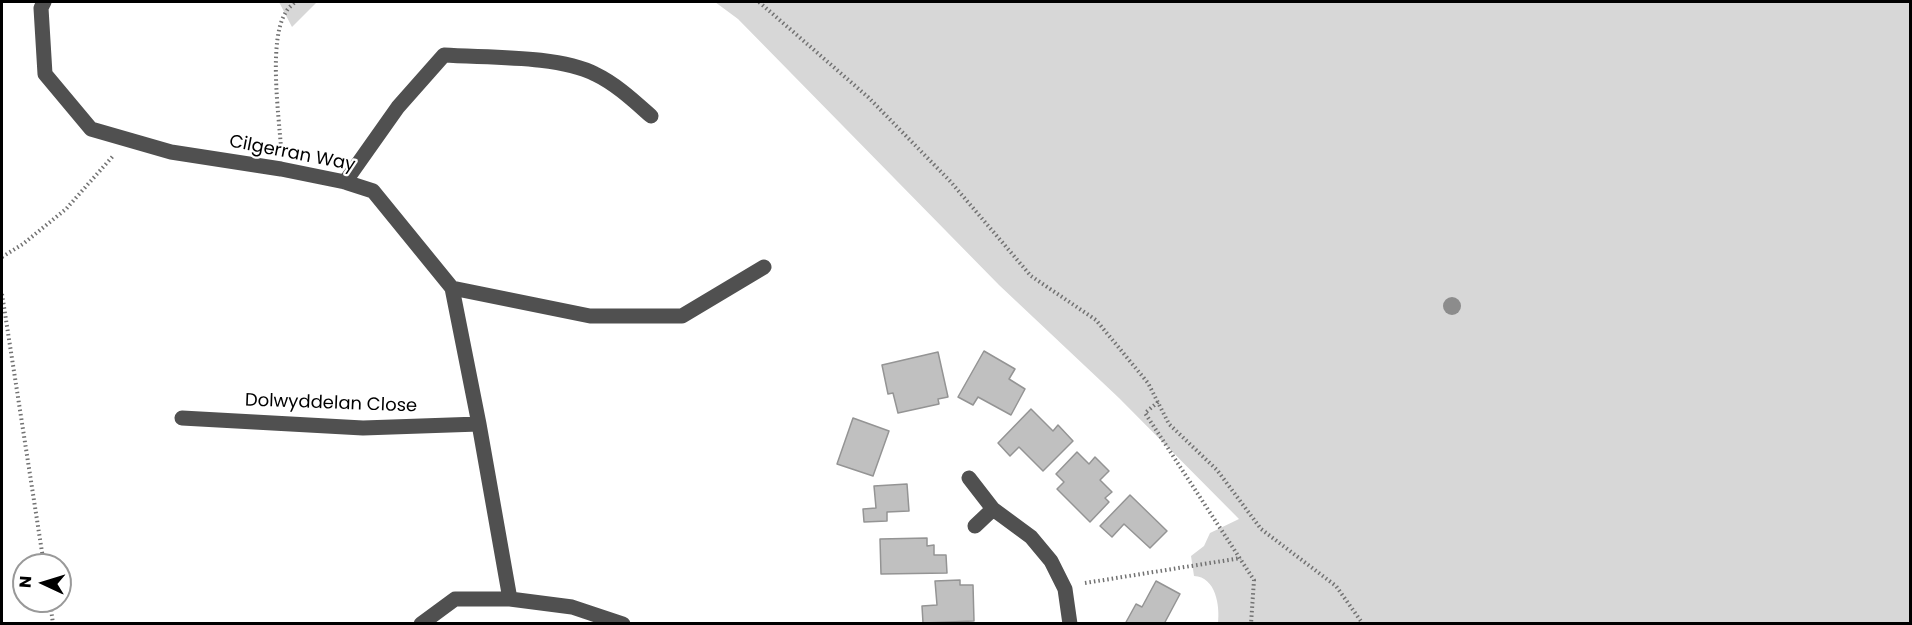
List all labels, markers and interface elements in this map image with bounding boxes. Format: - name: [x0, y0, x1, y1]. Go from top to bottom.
- street label: Cilgerran Way: [227, 131, 357, 177]
- street label: Dolwyddelan Close: [244, 390, 418, 418]
- north arrow: [12, 553, 72, 613]
- text: N: [14, 575, 37, 589]

